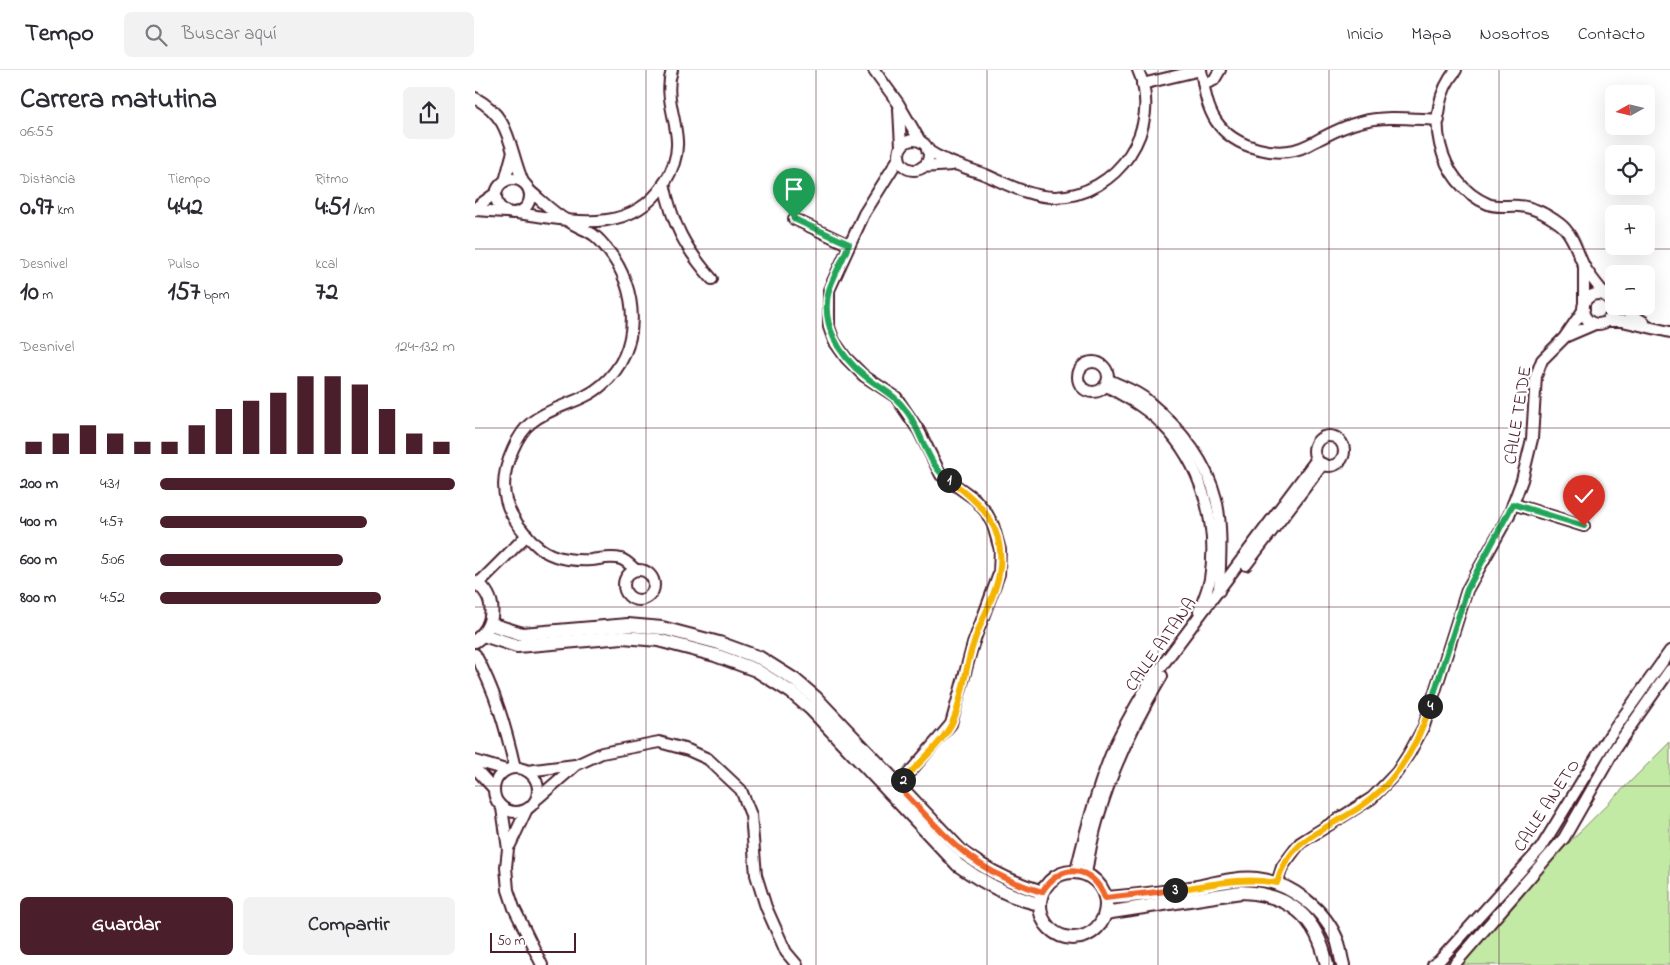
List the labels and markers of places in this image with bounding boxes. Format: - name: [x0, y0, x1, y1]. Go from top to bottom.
- pin: [773, 168, 815, 219]
- pin: 1: [937, 468, 961, 492]
- pin: [1563, 475, 1605, 526]
- pin: 4: [1417, 694, 1443, 718]
- pin: 2: [891, 768, 915, 792]
- pin: 3: [1163, 878, 1187, 902]

